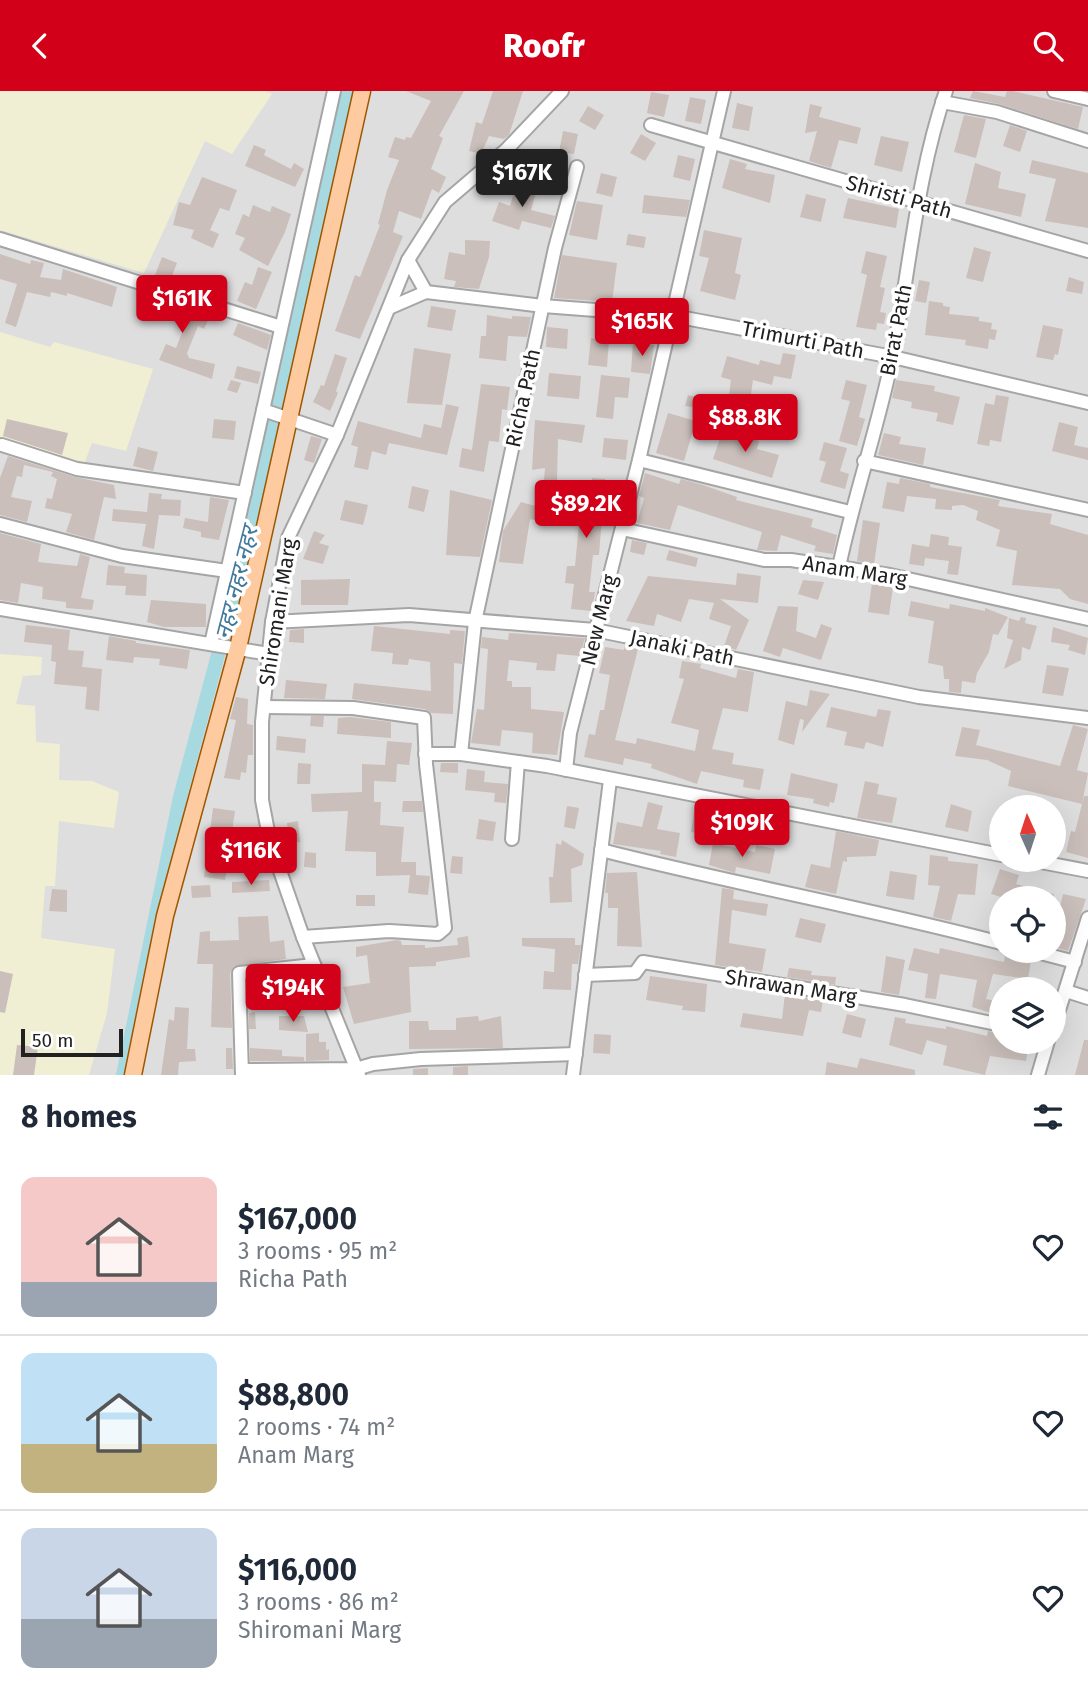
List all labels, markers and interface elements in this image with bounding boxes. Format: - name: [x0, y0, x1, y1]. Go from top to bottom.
- icon: back: [21, 27, 59, 65]
- text: Roofr: [503, 27, 585, 65]
- icon: search: [1029, 27, 1067, 65]
- pin: $167K: [473, 149, 571, 209]
- text: $167K: [492, 158, 552, 186]
- street label: Shristi Path: [843, 169, 955, 225]
- pin: $161K: [133, 275, 231, 335]
- street label: Birat Path: [874, 282, 918, 378]
- text: $161K: [152, 284, 212, 312]
- pin: $165K: [593, 299, 691, 358]
- text: $165K: [611, 307, 673, 335]
- street label: Trimurti Path: [740, 315, 866, 365]
- street label: Richa Path: [500, 346, 546, 450]
- pin: $88.8K: [688, 395, 802, 454]
- text: $88.8K: [709, 403, 781, 431]
- pin: $89.2K: [529, 481, 643, 540]
- text: $89.2K: [551, 489, 621, 517]
- water label: नहर नहर नहर: [208, 519, 265, 642]
- street label: Shiromani Marg: [253, 536, 303, 688]
- street label: Anam Marg: [801, 550, 909, 592]
- street label: New Marg: [575, 572, 623, 668]
- street label: Janaki Path: [627, 624, 737, 672]
- north arrow: [989, 795, 1066, 871]
- map controls: [989, 795, 1066, 1054]
- pin: $109K: [693, 799, 791, 859]
- text: $109K: [710, 808, 774, 836]
- pin: $116K: [202, 827, 300, 887]
- text: $116K: [221, 836, 281, 864]
- button: locate: [989, 886, 1066, 963]
- street label: Shrawan Marg: [723, 964, 859, 1010]
- pin: $194K: [244, 965, 342, 1024]
- text: $194K: [262, 973, 324, 1001]
- button: layers: [989, 977, 1066, 1054]
- scale bar: [21, 1026, 122, 1058]
- text: 50 m: [32, 1029, 73, 1052]
- icon: filters: [1029, 1098, 1067, 1136]
- text: 8 homes: [21, 1099, 137, 1135]
- text: $167,000: [238, 1201, 357, 1237]
- icon: home: [77, 1205, 161, 1289]
- icon: heart: [1029, 1228, 1067, 1266]
- text: 3 rooms · 95 m²: [238, 1237, 397, 1265]
- text: Richa Path: [238, 1265, 348, 1293]
- text: $88,800: [238, 1377, 349, 1413]
- icon: home: [77, 1381, 161, 1465]
- icon: heart: [1029, 1404, 1067, 1442]
- text: 2 rooms · 74 m²: [238, 1413, 395, 1441]
- text: Anam Marg: [238, 1441, 354, 1469]
- text: $116,000: [238, 1552, 357, 1588]
- icon: home: [77, 1556, 161, 1640]
- icon: heart: [1029, 1579, 1067, 1617]
- text: 3 rooms · 86 m²: [238, 1588, 399, 1616]
- text: Shiromani Marg: [238, 1616, 401, 1644]

